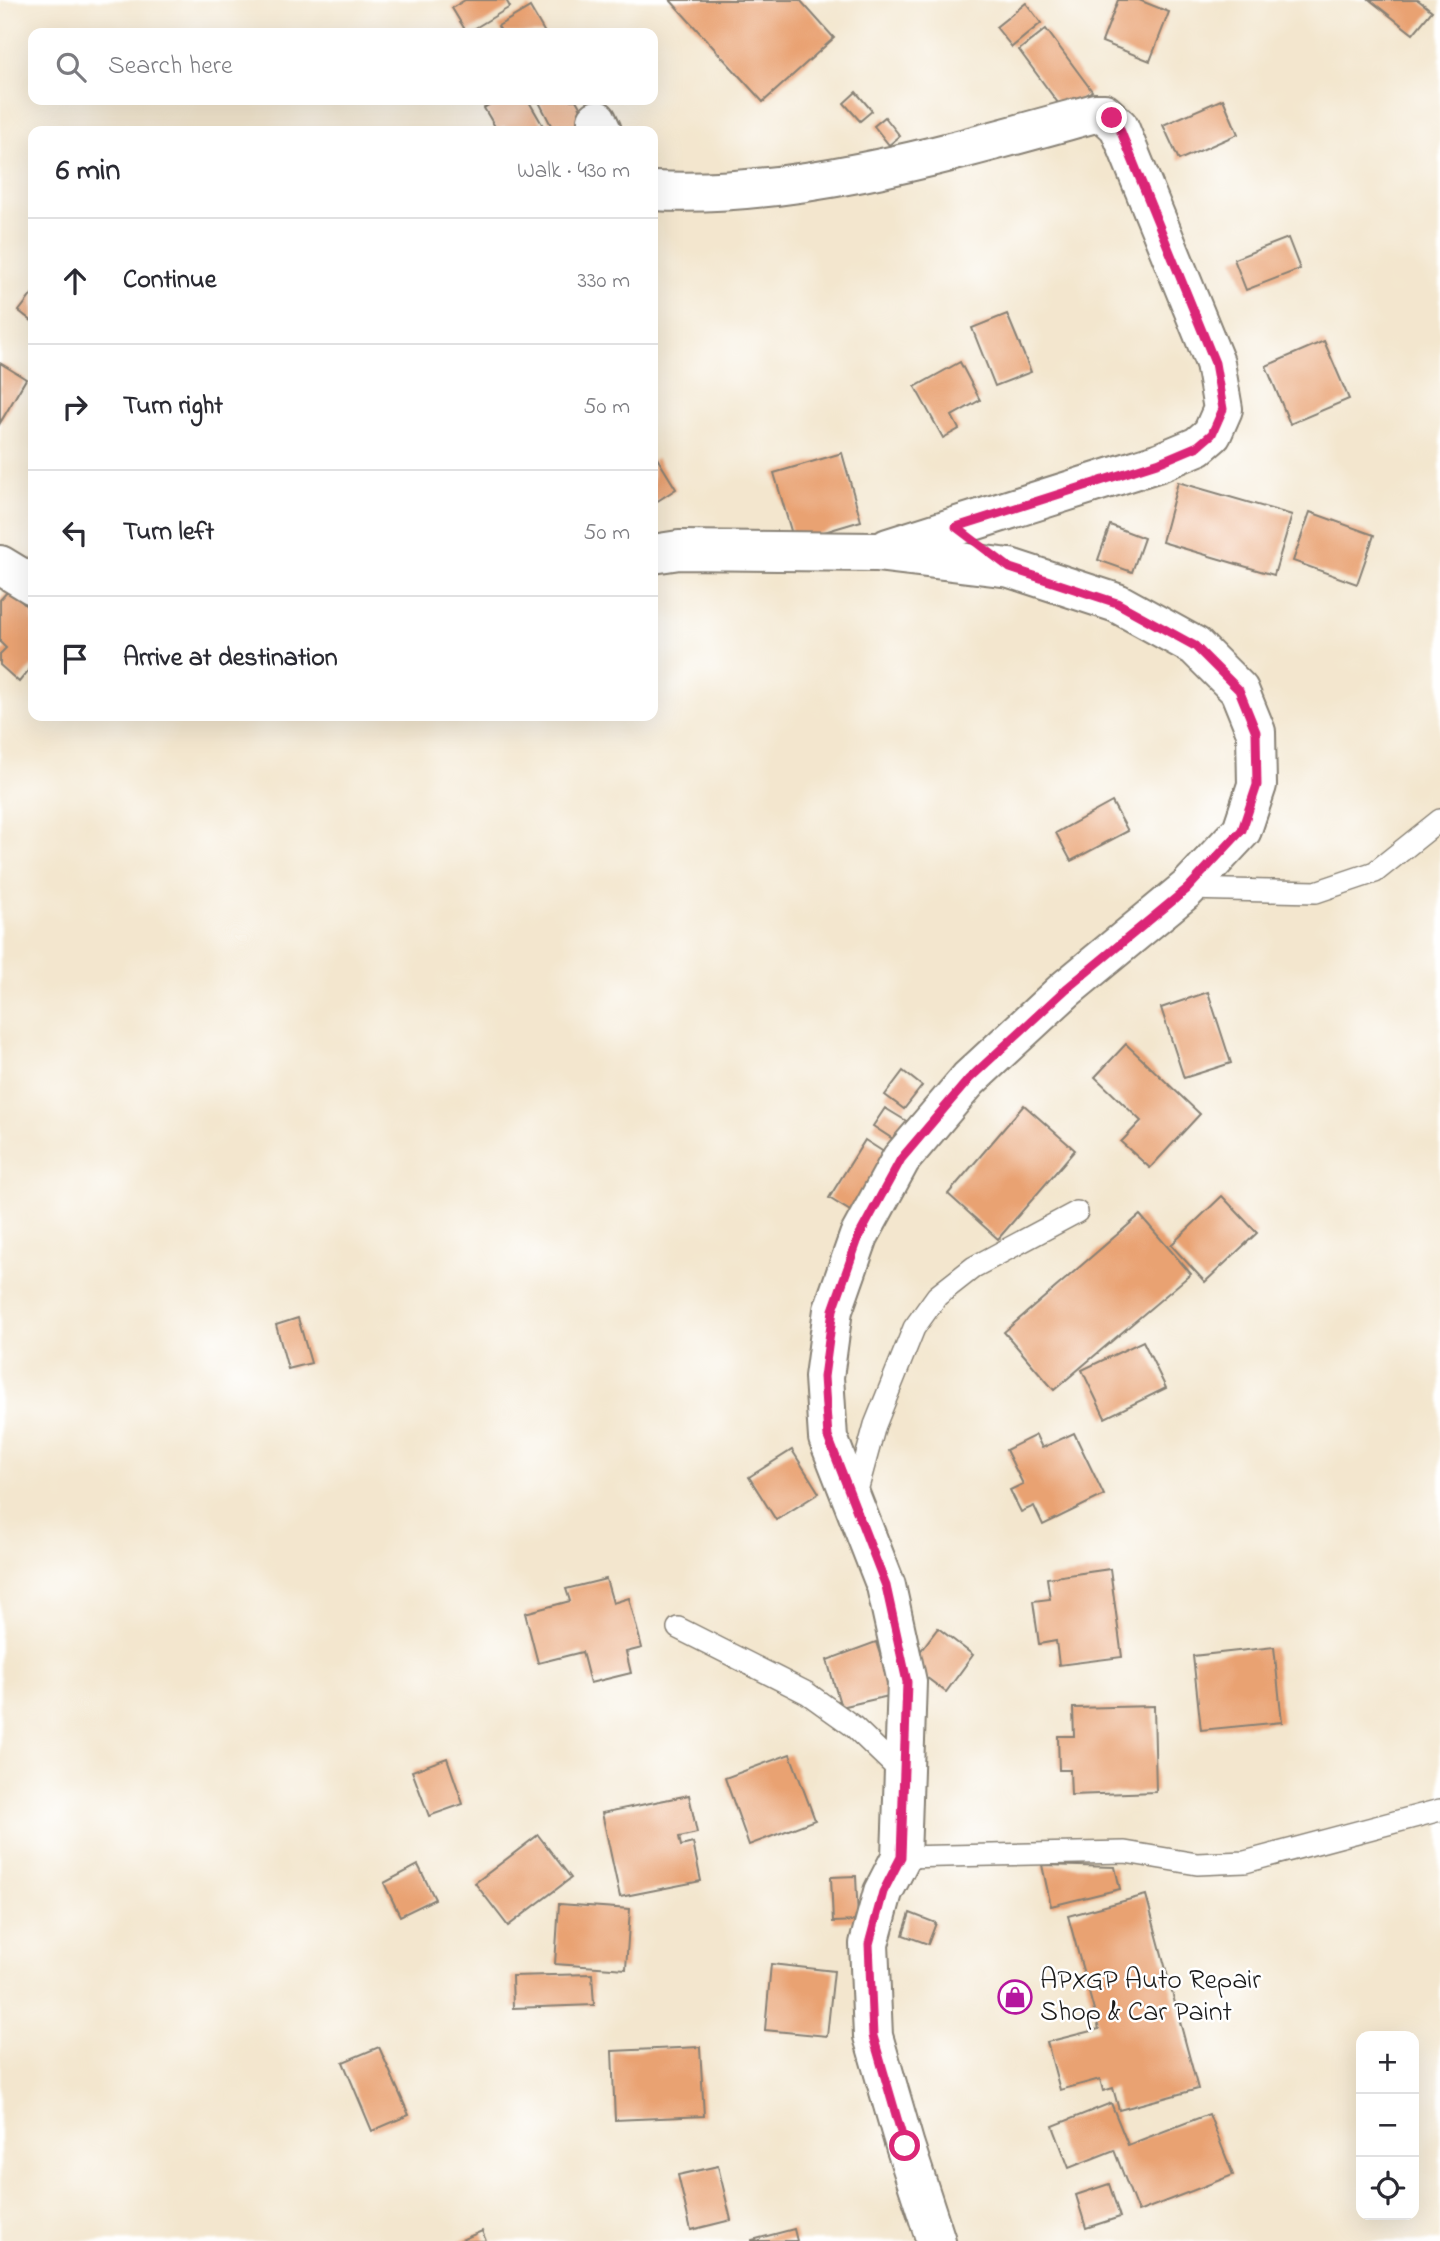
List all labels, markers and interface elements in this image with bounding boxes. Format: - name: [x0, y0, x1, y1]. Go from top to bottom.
- search box: [28, 28, 658, 105]
- icon: search: [52, 48, 90, 86]
- text: Search here: [108, 48, 233, 86]
- route end: [1096, 102, 1127, 133]
- text: 6 min: [56, 150, 120, 194]
- text: Walk · 430 m: [517, 155, 630, 188]
- icon: ahead: [56, 262, 94, 300]
- text: Continue: [123, 262, 216, 300]
- text: 330 m: [577, 265, 630, 298]
- icon: right: [56, 388, 94, 426]
- text: Turn right: [123, 388, 223, 426]
- text: 50 m: [583, 391, 630, 424]
- icon: left: [56, 514, 94, 552]
- text: Turn left: [123, 514, 214, 552]
- text: 50 m: [583, 517, 630, 550]
- icon: arrive: [56, 640, 94, 678]
- text: Arrive at destination: [123, 640, 338, 678]
- place label: APXGP Auto Repair Shop & Car Paint: [1040, 1961, 1261, 2034]
- shop icon: APXGP Auto Repair Shop & Car Paint: [996, 1978, 1034, 2016]
- map controls: [1356, 2031, 1419, 2220]
- button: +: [1356, 2031, 1419, 2094]
- button: −: [1356, 2094, 1419, 2157]
- route start: [889, 2130, 920, 2161]
- button: locate: [1356, 2157, 1419, 2220]

